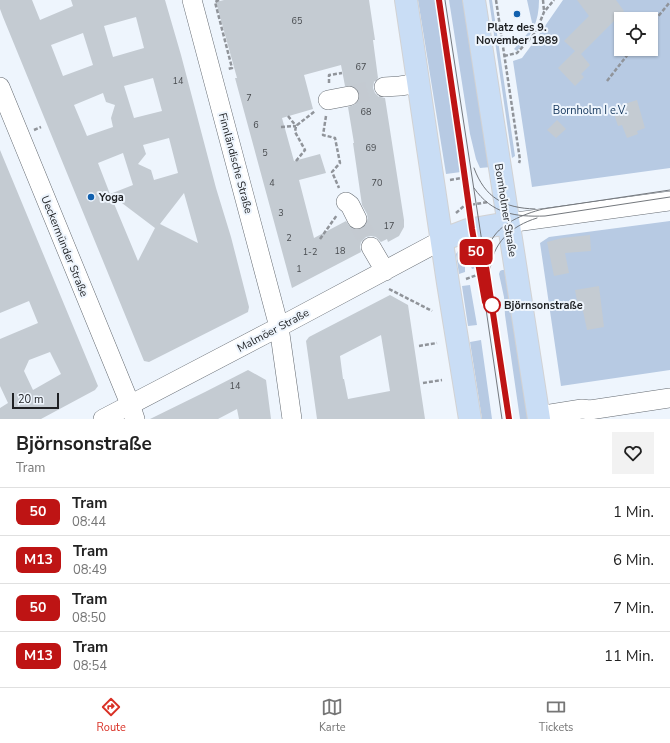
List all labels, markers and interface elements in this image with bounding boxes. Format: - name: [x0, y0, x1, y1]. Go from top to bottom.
- marker: Platz des 9. November 1989: [512, 9, 522, 19]
- map controls: [614, 12, 658, 56]
- button: locate: [614, 12, 658, 56]
- house number: 65: [292, 15, 302, 27]
- place label: Platz des 9. November 1989: [476, 20, 558, 48]
- house number: 67: [356, 61, 366, 73]
- house number: 14: [173, 75, 184, 87]
- house number: 7: [246, 92, 252, 104]
- park label: Bornholm I e.V.: [553, 103, 627, 118]
- house number: 68: [361, 106, 371, 118]
- street label: Finnländische Straße: [215, 111, 256, 215]
- house number: 6: [253, 119, 259, 131]
- house number: 69: [366, 142, 376, 154]
- house number: 5: [262, 147, 268, 159]
- street label: Bornholmer Straße: [491, 162, 520, 258]
- house number: 4: [269, 177, 275, 189]
- house number: 70: [372, 177, 382, 189]
- place label: Yoga: [98, 190, 124, 205]
- marker: Yoga: [86, 192, 96, 202]
- street label: Ueckermünder Straße: [37, 193, 92, 299]
- house number: 3: [278, 207, 284, 219]
- house number: 17: [384, 220, 394, 232]
- house number: 2: [286, 232, 292, 244]
- line badge: 50: [458, 239, 494, 265]
- text: 50: [468, 242, 484, 261]
- house number: 18: [335, 245, 345, 257]
- house number: 1-2: [303, 246, 317, 258]
- house number: 1: [296, 263, 302, 275]
- marker: Björnsonstraße: [483, 296, 501, 314]
- place label: Björnsonstraße: [504, 298, 583, 313]
- street label: Malmöer Straße: [235, 305, 312, 356]
- house number: 14: [230, 380, 241, 392]
- scale bar: [12, 391, 59, 410]
- text: 20 m: [18, 392, 43, 407]
- text: Björnsonstraße: [16, 431, 152, 457]
- button: heart: [612, 432, 654, 474]
- text: Tram: [16, 459, 45, 477]
- text: Tram: [72, 493, 107, 513]
- text: 50: [30, 502, 46, 521]
- text: 1 Min.: [613, 502, 654, 522]
- text: 08:44: [72, 513, 106, 531]
- text: Tram: [73, 541, 108, 561]
- text: M13: [24, 550, 53, 569]
- text: 6 Min.: [613, 550, 654, 570]
- text: 08:49: [73, 561, 107, 579]
- text: Tram: [72, 589, 107, 609]
- text: 50: [30, 598, 46, 617]
- text: 7 Min.: [613, 598, 654, 618]
- text: 08:50: [72, 609, 106, 627]
- text: Tram: [73, 637, 108, 657]
- text: M13: [24, 646, 53, 665]
- text: 11 Min.: [604, 646, 654, 666]
- text: 08:54: [73, 657, 107, 675]
- tab: Route: [97, 696, 126, 735]
- tab: Karte: [319, 696, 346, 735]
- tab: Tickets: [539, 696, 573, 735]

